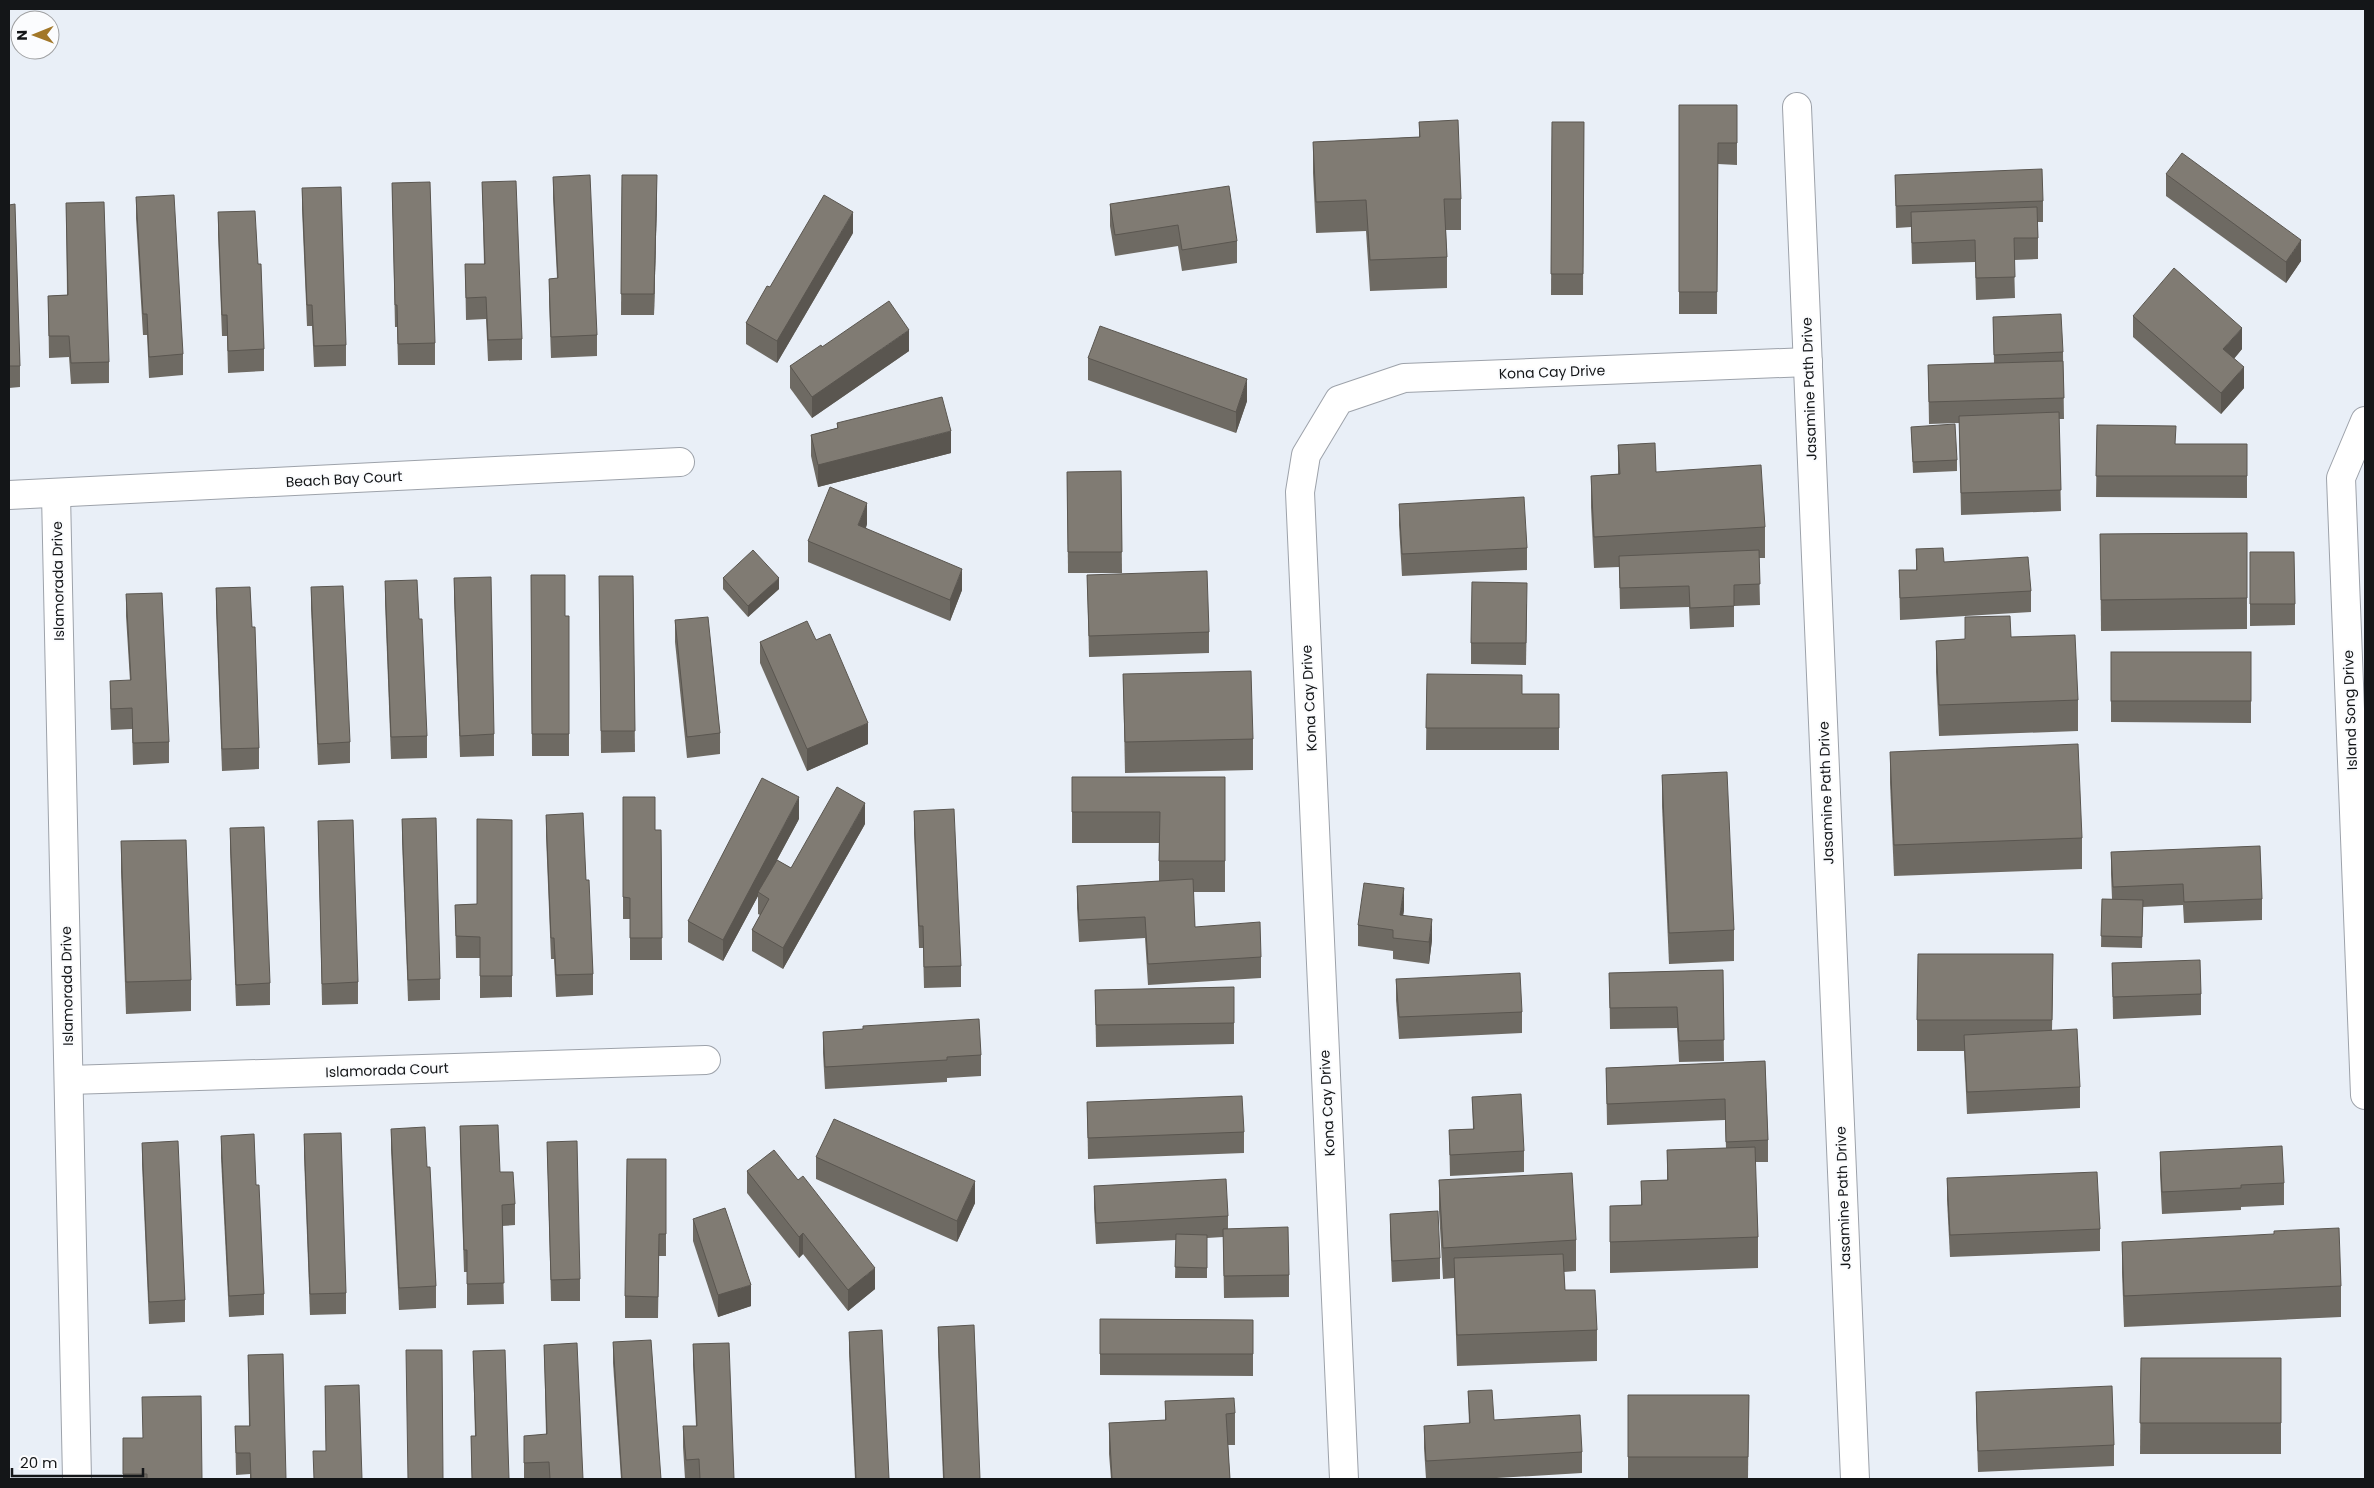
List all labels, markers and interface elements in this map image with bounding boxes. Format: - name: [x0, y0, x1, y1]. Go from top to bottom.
- north arrow: [10, 10, 60, 60]
- text: N: [12, 30, 32, 41]
- street label: Jasamine Path Drive: [1796, 317, 1821, 461]
- street label: Kona Cay Drive: [1498, 360, 1606, 384]
- street label: Beach Bay Court: [285, 466, 403, 492]
- street label: Islamorada Drive: [47, 521, 69, 641]
- street label: Kona Cay Drive: [1296, 644, 1322, 752]
- street label: Island Song Drive: [2338, 649, 2362, 770]
- street label: Jasamine Path Drive: [1813, 721, 1838, 865]
- street label: Islamorada Drive: [56, 926, 78, 1046]
- street label: Kona Cay Drive: [1314, 1049, 1340, 1157]
- street label: Islamorada Court: [325, 1058, 449, 1082]
- street label: Jasamine Path Drive: [1830, 1126, 1855, 1270]
- scale bar: [12, 1446, 144, 1478]
- text: 20 m: [20, 1452, 58, 1473]

